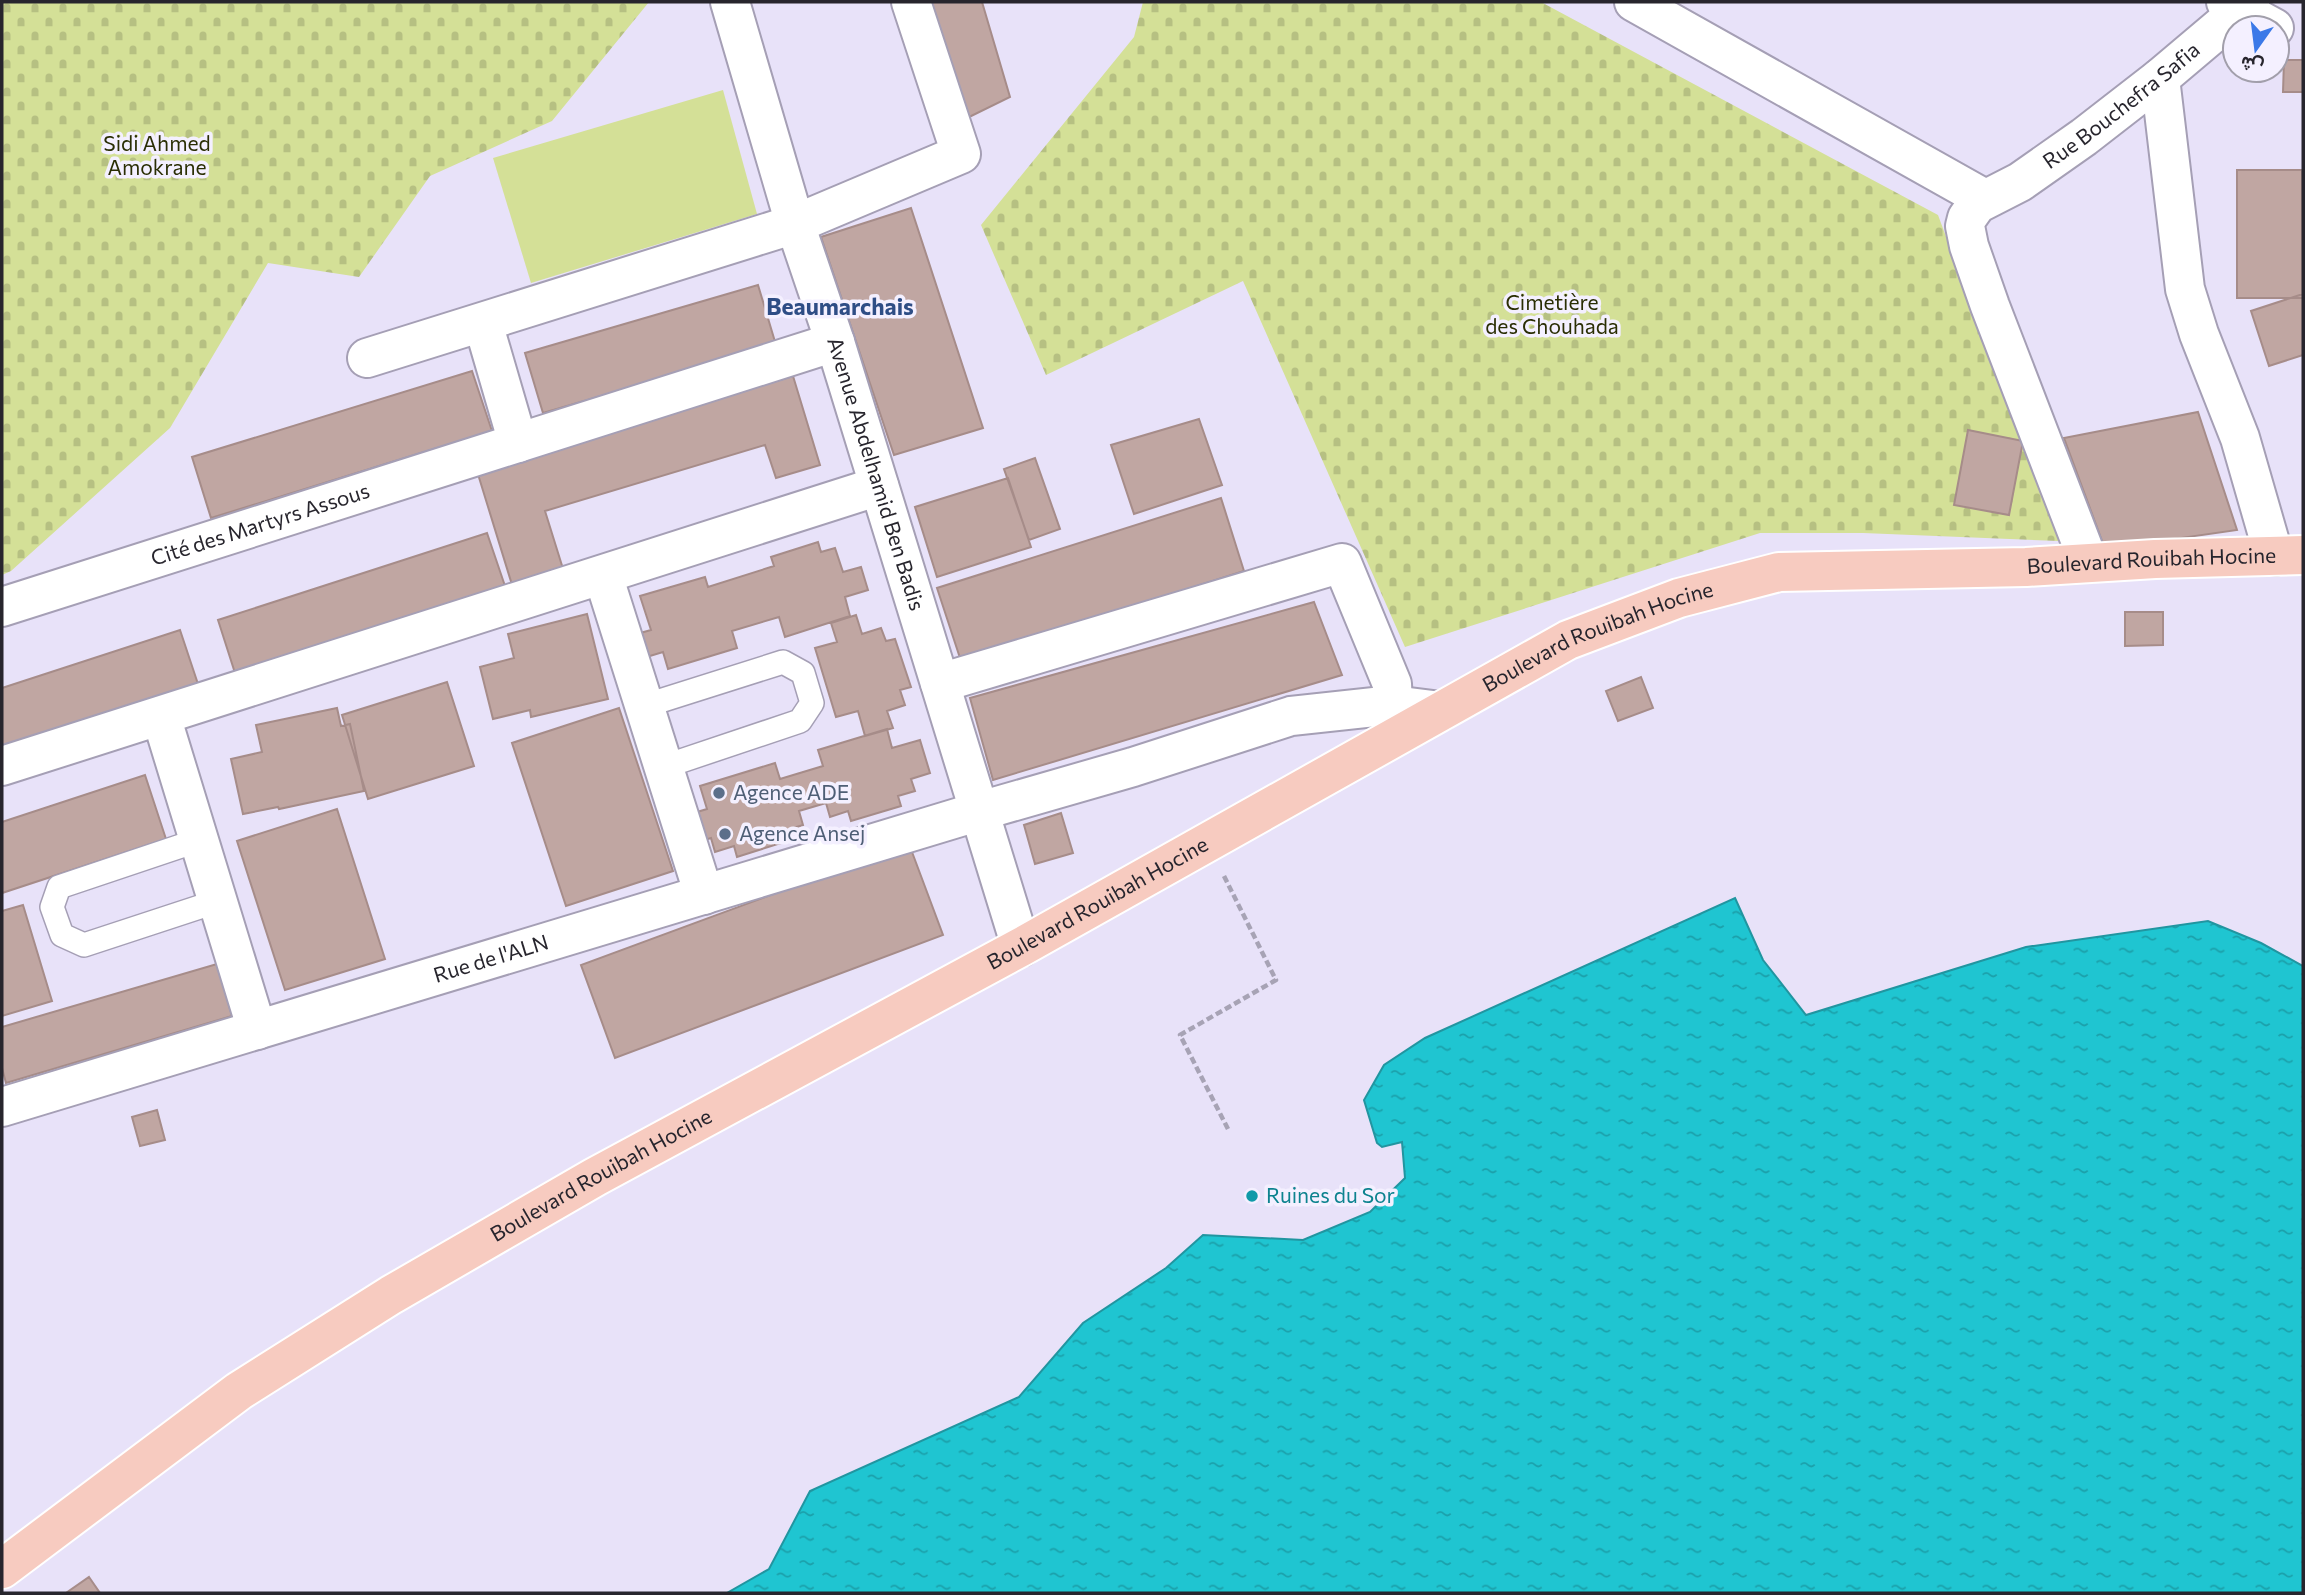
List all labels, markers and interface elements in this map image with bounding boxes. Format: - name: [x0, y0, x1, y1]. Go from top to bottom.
- north arrow: [2221, 14, 2291, 84]
- street label: Rue Bouchefra Safia: [2037, 36, 2204, 173]
- text: ش: [2238, 51, 2266, 80]
- park label: Sidi Ahmed Amokrane: [103, 130, 211, 179]
- park label: Cimetière des Chouhada: [1485, 289, 1619, 338]
- district label: Beaumarchais: [766, 292, 914, 320]
- street label: Avenue Abdelhamid Ben Badis: [823, 334, 931, 613]
- street label: Cité des Martyrs Assous: [147, 477, 372, 570]
- street label: Boulevard Rouibah Hocine: [2026, 542, 2277, 578]
- street label: Boulevard Rouibah Hocine: [1477, 576, 1716, 697]
- place label: Agence ADE: [733, 779, 849, 804]
- marker: Agence ADE: [711, 785, 727, 801]
- place label: Agence Ansej: [739, 820, 865, 845]
- marker: Agence Ansej: [717, 826, 733, 842]
- street label: Boulevard Rouibah Hocine: [982, 831, 1212, 974]
- street label: Rue de l'ALN: [430, 928, 551, 987]
- street label: Boulevard Rouibah Hocine: [485, 1102, 715, 1246]
- place label: Ruines du Sor: [1266, 1182, 1395, 1207]
- marker: Ruines du Sor: [1244, 1188, 1260, 1204]

